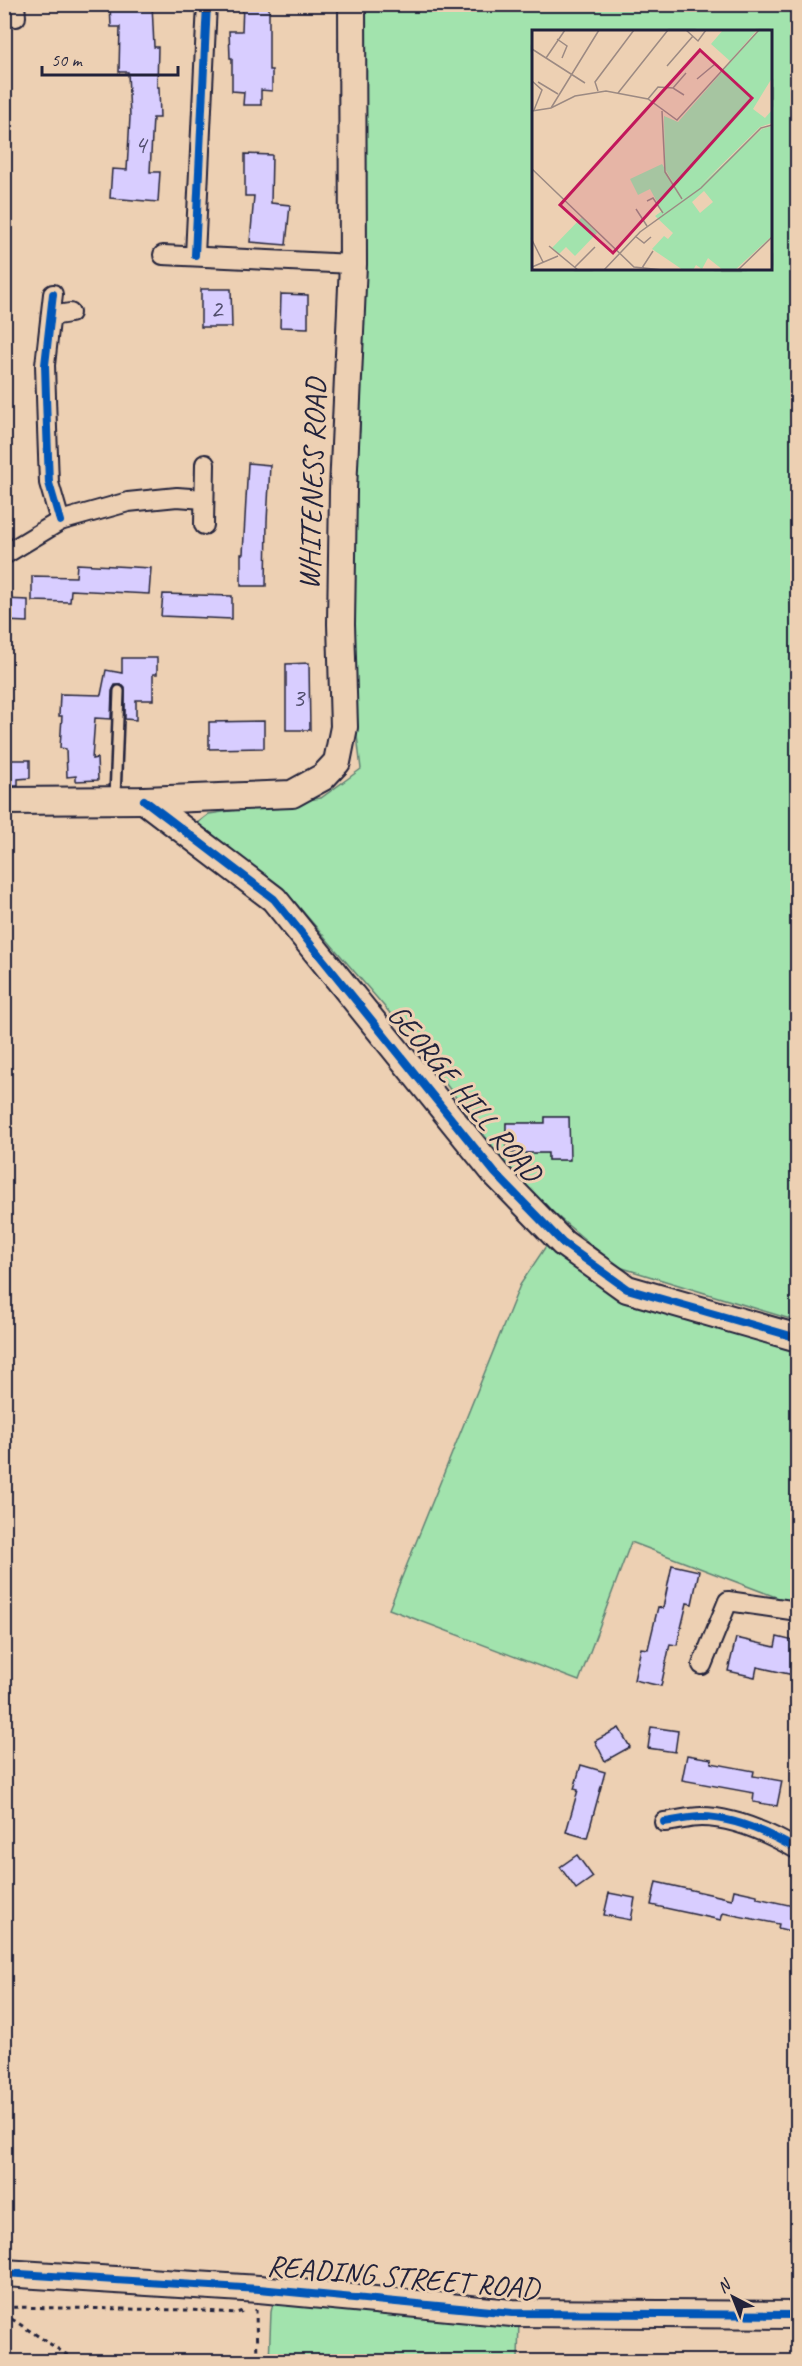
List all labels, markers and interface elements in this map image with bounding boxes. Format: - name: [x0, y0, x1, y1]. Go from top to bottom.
- inset map: [532, 30, 772, 270]
- scale bar: [42, 39, 178, 77]
- text: 50 m: [51, 49, 84, 71]
- house number: 4: [134, 127, 149, 161]
- house number: 2: [210, 291, 224, 325]
- street label: WHITENESS ROAD: [289, 375, 335, 590]
- house number: 3: [292, 680, 306, 714]
- street label: GEORGE HILL ROAD: [379, 996, 552, 1192]
- street label: READING STREET ROAD: [266, 2246, 543, 2308]
- north arrow: [703, 2267, 763, 2327]
- text: N: [713, 2274, 736, 2297]

